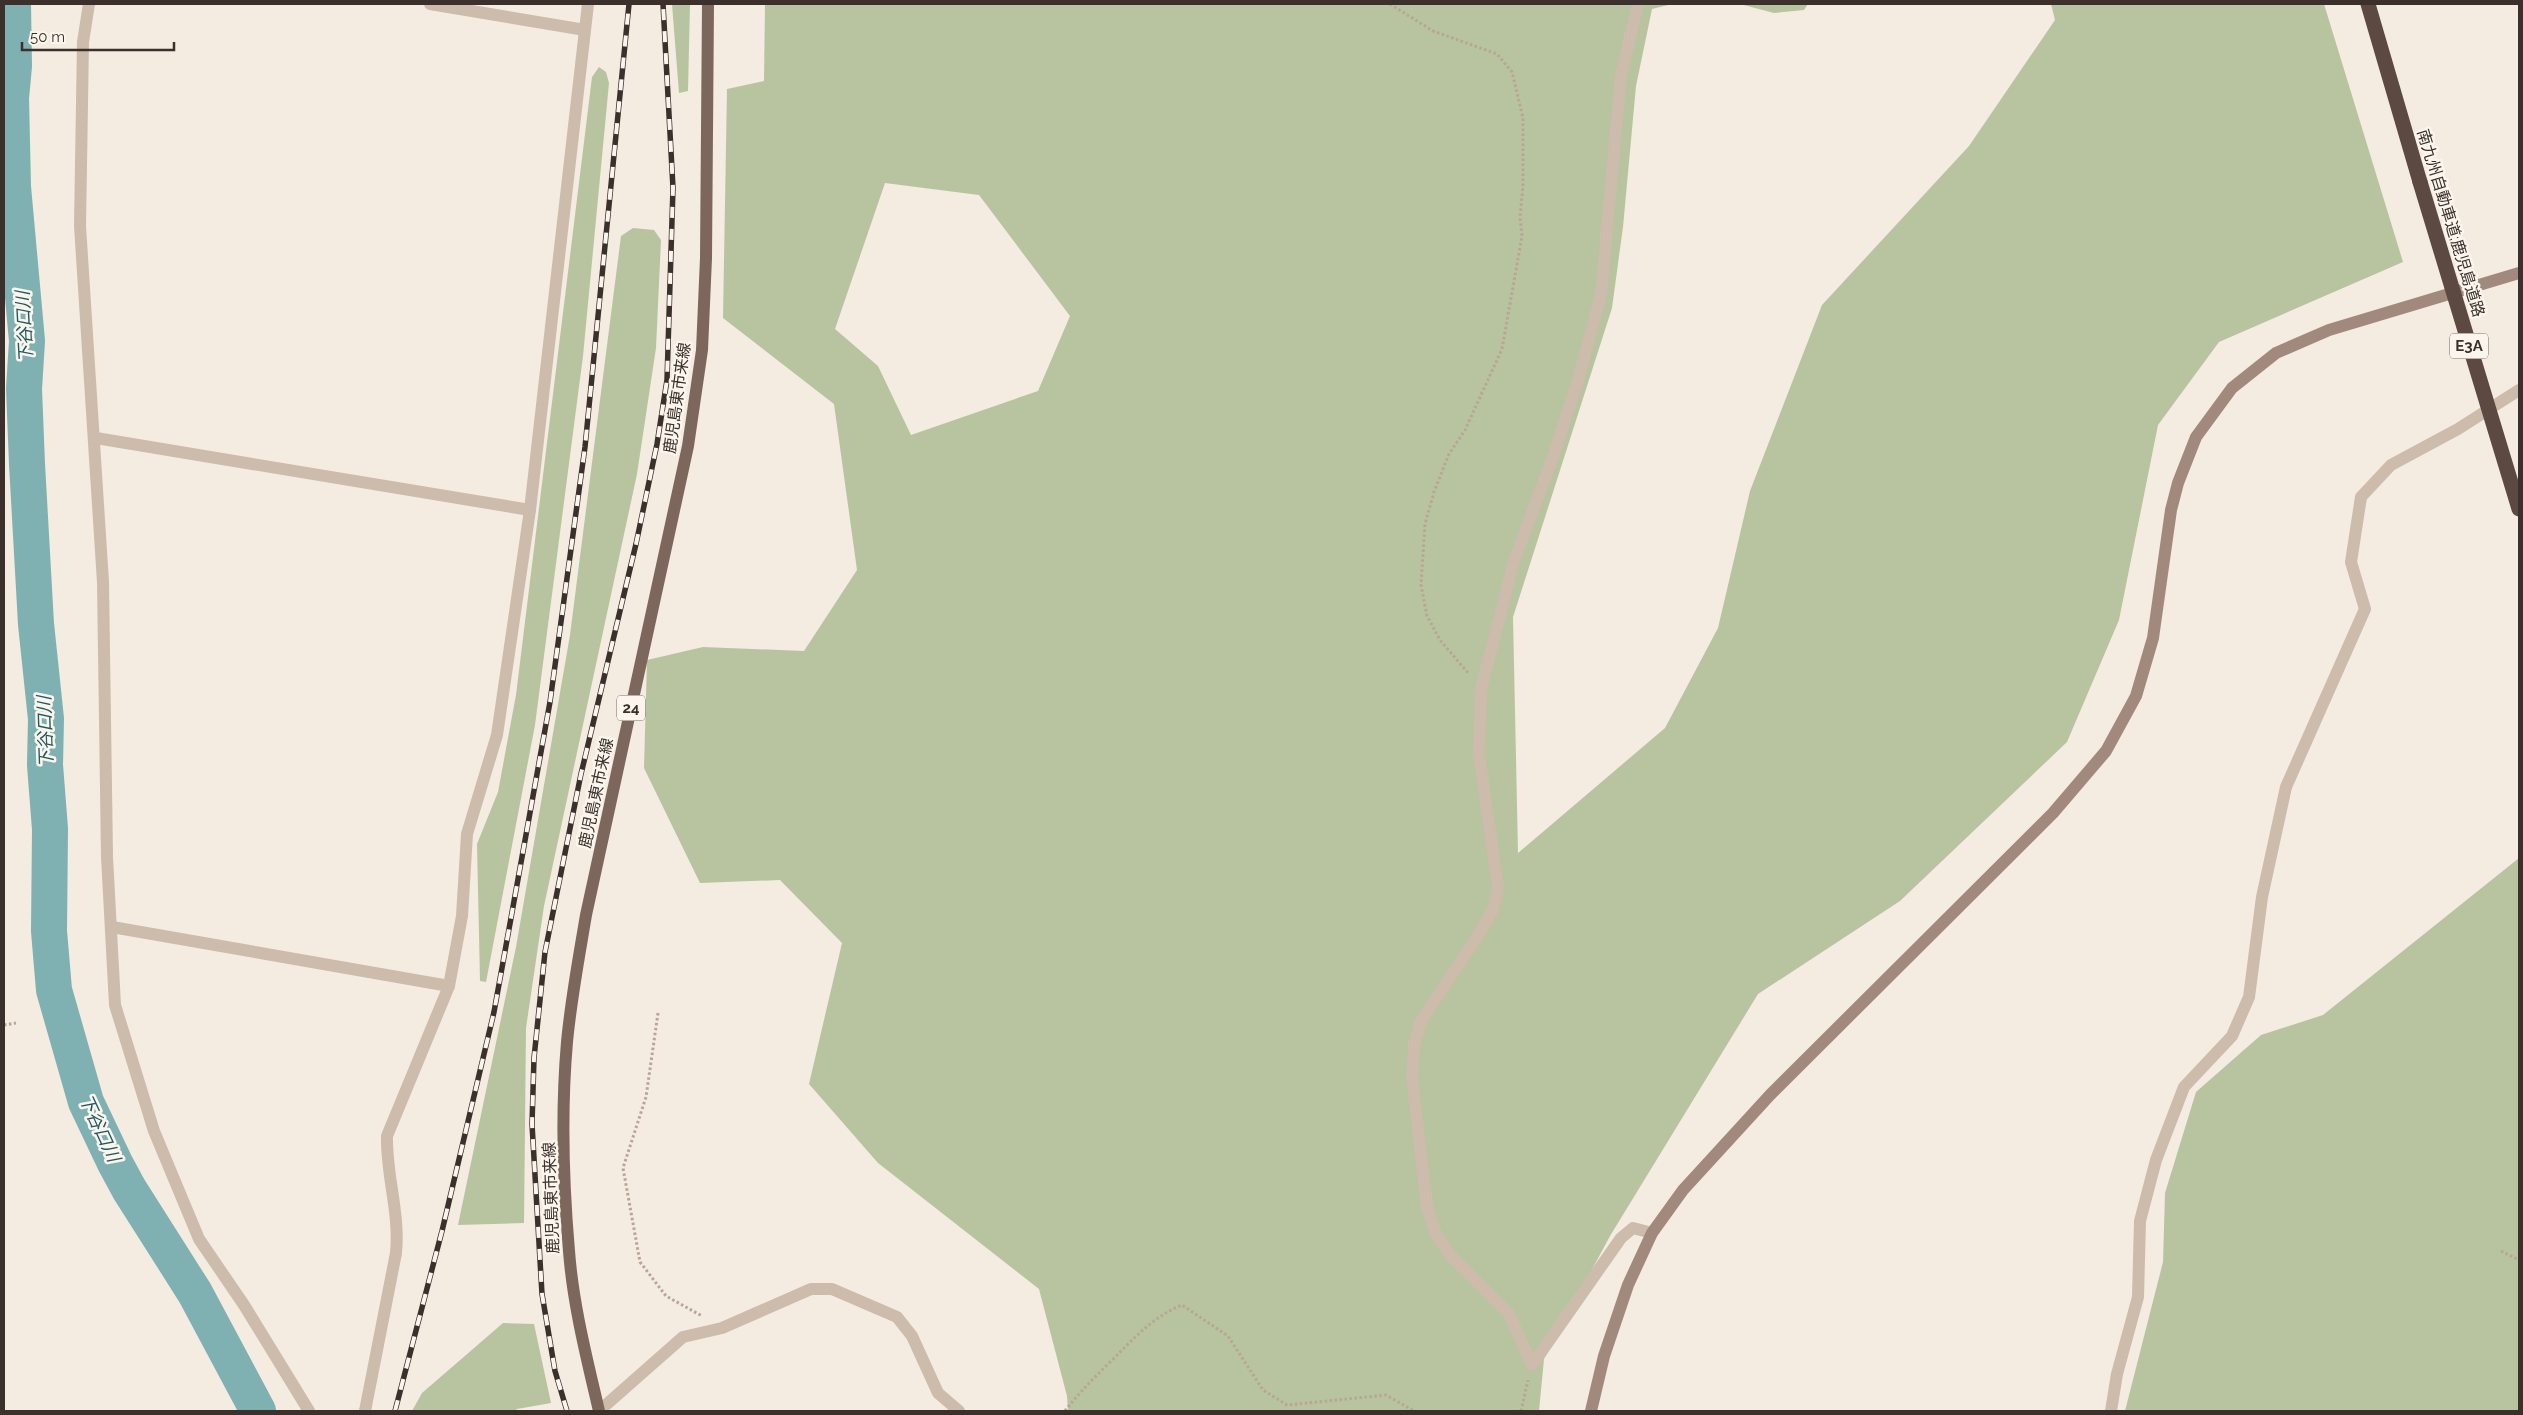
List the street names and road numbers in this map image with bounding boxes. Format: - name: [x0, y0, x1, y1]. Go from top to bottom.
- street label: 南九州自動車道;鹿児島道路: [2413, 127, 2489, 319]
- road number: E3A: [2450, 334, 2488, 358]
- street label: 鹿児島東市来線: [660, 341, 694, 455]
- road number: 24: [617, 696, 645, 720]
- street label: 鹿児島東市来線: [575, 736, 617, 850]
- street label: 鹿児島東市来線: [540, 1142, 562, 1254]

